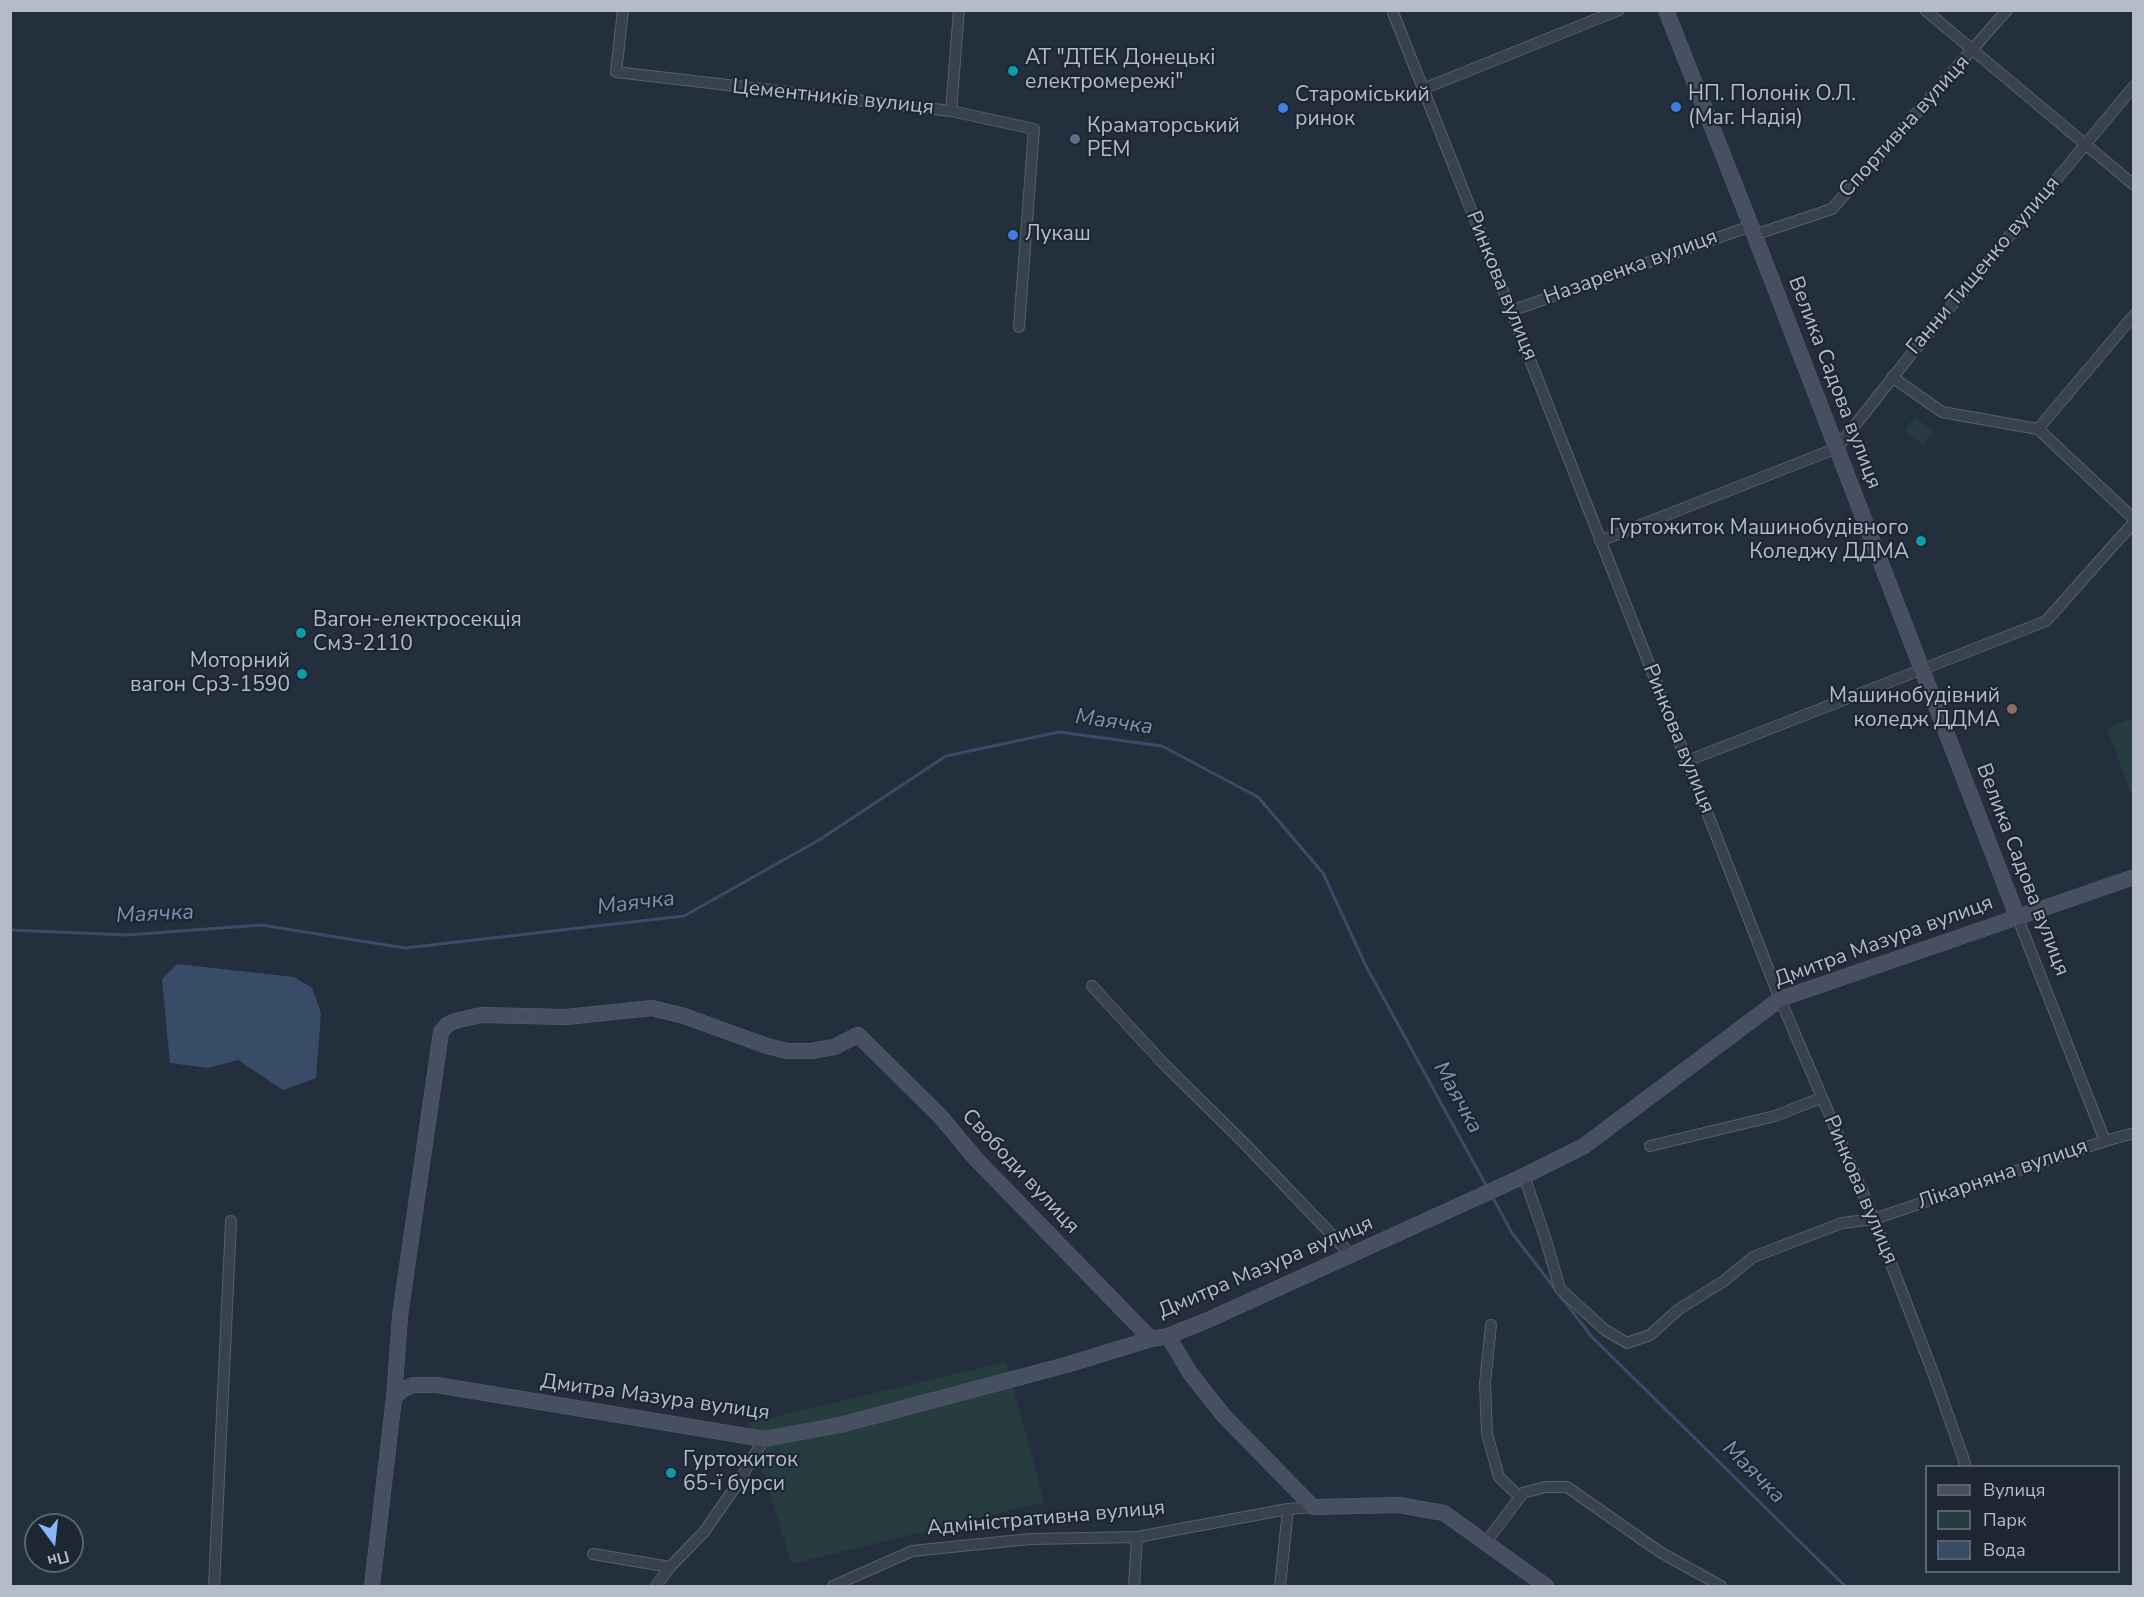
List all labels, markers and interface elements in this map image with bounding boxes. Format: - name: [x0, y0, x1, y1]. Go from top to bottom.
- place label: АТ "ДТЕК Донецькі електромережі": [1025, 46, 1215, 96]
- street label: Спортивна вулиця: [1834, 51, 1976, 203]
- marker: АТ "ДТЕК Донецькі електромережі": [1006, 64, 1020, 78]
- street label: Цементників вулиця: [731, 75, 935, 121]
- place label: НП. Полонік О.Л. (Маг. Надія): [1688, 82, 1856, 132]
- place label: Староміський ринок: [1295, 83, 1430, 133]
- marker: НП. Полонік О.Л. (Маг. Надія): [1669, 100, 1683, 114]
- marker: Староміський ринок: [1276, 101, 1290, 115]
- place label: Краматорський РЕМ: [1087, 114, 1240, 164]
- marker: Краматорський РЕМ: [1068, 132, 1082, 146]
- street label: Ганни Тищенко вулиця: [1902, 172, 2066, 360]
- street label: Ринкова вулиця: [1460, 208, 1542, 364]
- place label: Лукаш: [1025, 222, 1091, 248]
- street label: Назаренка вулиця: [1541, 225, 1721, 311]
- marker: Лукаш: [1006, 228, 1020, 242]
- street label: Велика Садова вулиця: [1782, 273, 1886, 493]
- place label: Гуртожиток Машинобудівного Коледжу ДДМА: [1609, 516, 1909, 566]
- marker: Гуртожиток Машинобудівного Коледжу ДДМА: [1914, 534, 1928, 548]
- place label: Вагон-електросекція См3-2110: [313, 608, 522, 658]
- marker: Вагон-електросекція См3-2110: [294, 626, 308, 640]
- place label: Моторний вагон Ср3-1590: [130, 649, 290, 699]
- street label: Ринкова вулиця: [1637, 661, 1719, 817]
- marker: Моторний вагон Ср3-1590: [295, 667, 309, 681]
- place label: Машинобудівний коледж ДДМА: [1829, 684, 2000, 734]
- marker: Машинобудівний коледж ДДМА: [2005, 702, 2019, 716]
- water label: Маячка: [1073, 704, 1155, 742]
- street label: Велика Садова вулиця: [1970, 760, 2074, 980]
- water label: Маячка: [596, 886, 676, 922]
- street label: Дмитра Мазура вулиця: [1771, 891, 1997, 993]
- water label: Маячка: [115, 900, 195, 930]
- water label: Маячка: [1427, 1057, 1487, 1139]
- street label: Свободи вулиця: [956, 1104, 1084, 1240]
- street label: Ринкова вулиця: [1817, 1112, 1903, 1268]
- street label: Лікарняна вулиця: [1915, 1134, 2091, 1216]
- street label: Дмитра Мазура вулиця: [1155, 1211, 1377, 1325]
- street label: Дмитра Мазура вулиця: [539, 1369, 771, 1427]
- water label: Маячка: [1716, 1436, 1790, 1510]
- place label: Гуртожиток 65-ї бурси: [683, 1448, 798, 1498]
- legend: [1925, 1465, 2120, 1573]
- marker: Гуртожиток 65-ї бурси: [664, 1466, 678, 1480]
- text: Вулиця: [1983, 1478, 2045, 1502]
- street label: Адміністративна вулиця: [926, 1496, 1166, 1542]
- text: Парк: [1983, 1508, 2026, 1532]
- north arrow: [24, 1513, 84, 1573]
- text: Вода: [1983, 1538, 2026, 1562]
- text: Пн: [45, 1545, 72, 1572]

